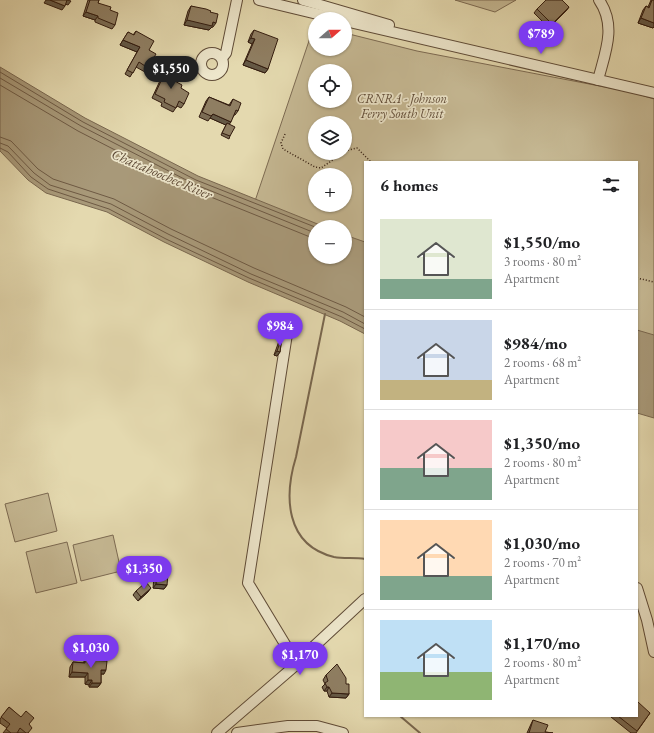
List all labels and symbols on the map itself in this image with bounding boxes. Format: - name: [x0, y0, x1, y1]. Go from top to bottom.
- north arrow: [308, 12, 352, 56]
- pin: $789: [517, 21, 565, 55]
- pin: $1,550: [138, 56, 204, 90]
- park label: CRNRA - Johnson Ferry South Unit: [357, 90, 447, 122]
- water label: Chattahoochee River: [109, 145, 216, 204]
- pin: $984: [256, 313, 304, 347]
- pin: $1,350: [111, 556, 177, 590]
- pin: $1,030: [58, 635, 124, 669]
- pin: $1,170: [267, 642, 333, 676]

